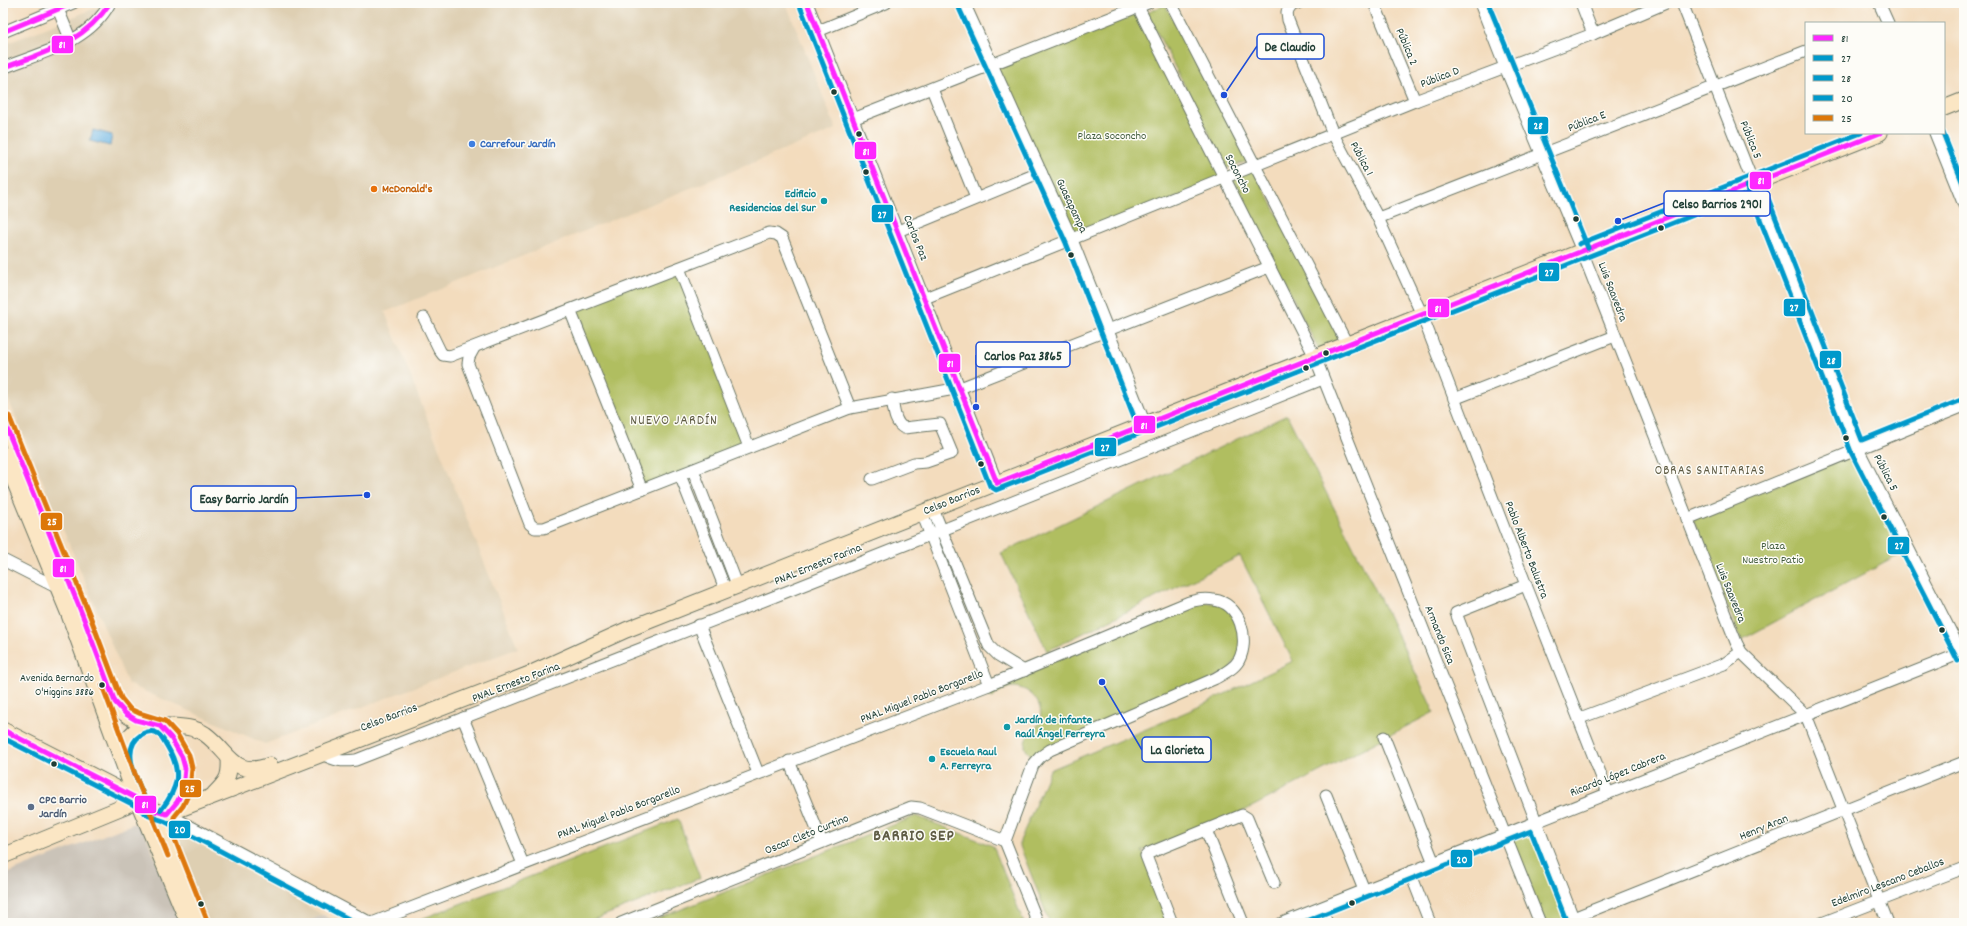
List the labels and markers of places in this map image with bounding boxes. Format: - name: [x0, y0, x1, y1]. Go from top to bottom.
- callout: De Claudio: [1257, 34, 1324, 59]
- unlabelled marker: [829, 87, 839, 97]
- unlabelled marker: [854, 129, 864, 139]
- place label: Carrefour Jardín: [480, 136, 556, 153]
- marker: Carrefour Jardín: [467, 139, 477, 149]
- unlabelled marker: [861, 167, 871, 177]
- place label: McDonald's: [382, 181, 432, 198]
- marker: McDonald's: [369, 184, 379, 194]
- place label: Edificio Residencias del Sur: [729, 186, 817, 217]
- callout: Celso Barrios 2901: [1664, 191, 1770, 216]
- marker: Edificio Residencias del Sur: [819, 196, 829, 206]
- unlabelled marker: [1571, 214, 1581, 224]
- unlabelled marker: [1656, 223, 1666, 233]
- unlabelled marker: [1066, 250, 1076, 260]
- callout: Carlos Paz 3865: [976, 342, 1070, 367]
- unlabelled marker: [1321, 348, 1331, 358]
- unlabelled marker: [1301, 363, 1311, 373]
- unlabelled marker: [1841, 433, 1851, 443]
- unlabelled marker: [976, 459, 986, 469]
- callout: Easy Barrio Jardín: [191, 486, 296, 511]
- unlabelled marker: [1879, 512, 1889, 522]
- unlabelled marker: [1937, 625, 1947, 635]
- place label: Avenida Bernardo O'Higgins 3886: [20, 671, 94, 701]
- marker: Avenida Bernardo O'Higgins 3886: [97, 680, 107, 690]
- place label: Jardín de infante Raúl Ángel Ferreyra: [1015, 712, 1106, 743]
- marker: Jardín de infante Raúl Ángel Ferreyra: [1002, 722, 1012, 732]
- callout: La Glorieta: [1142, 737, 1211, 762]
- place label: Escuela Raul A. Ferreyra: [940, 744, 997, 775]
- marker: Escuela Raul A. Ferreyra: [927, 754, 937, 764]
- unlabelled marker: [49, 759, 59, 769]
- place label: CPC Barrio Jardín: [39, 792, 87, 823]
- marker: CPC Barrio Jardín: [26, 802, 36, 812]
- unlabelled marker: [1347, 898, 1357, 908]
- unlabelled marker: [196, 899, 206, 909]

